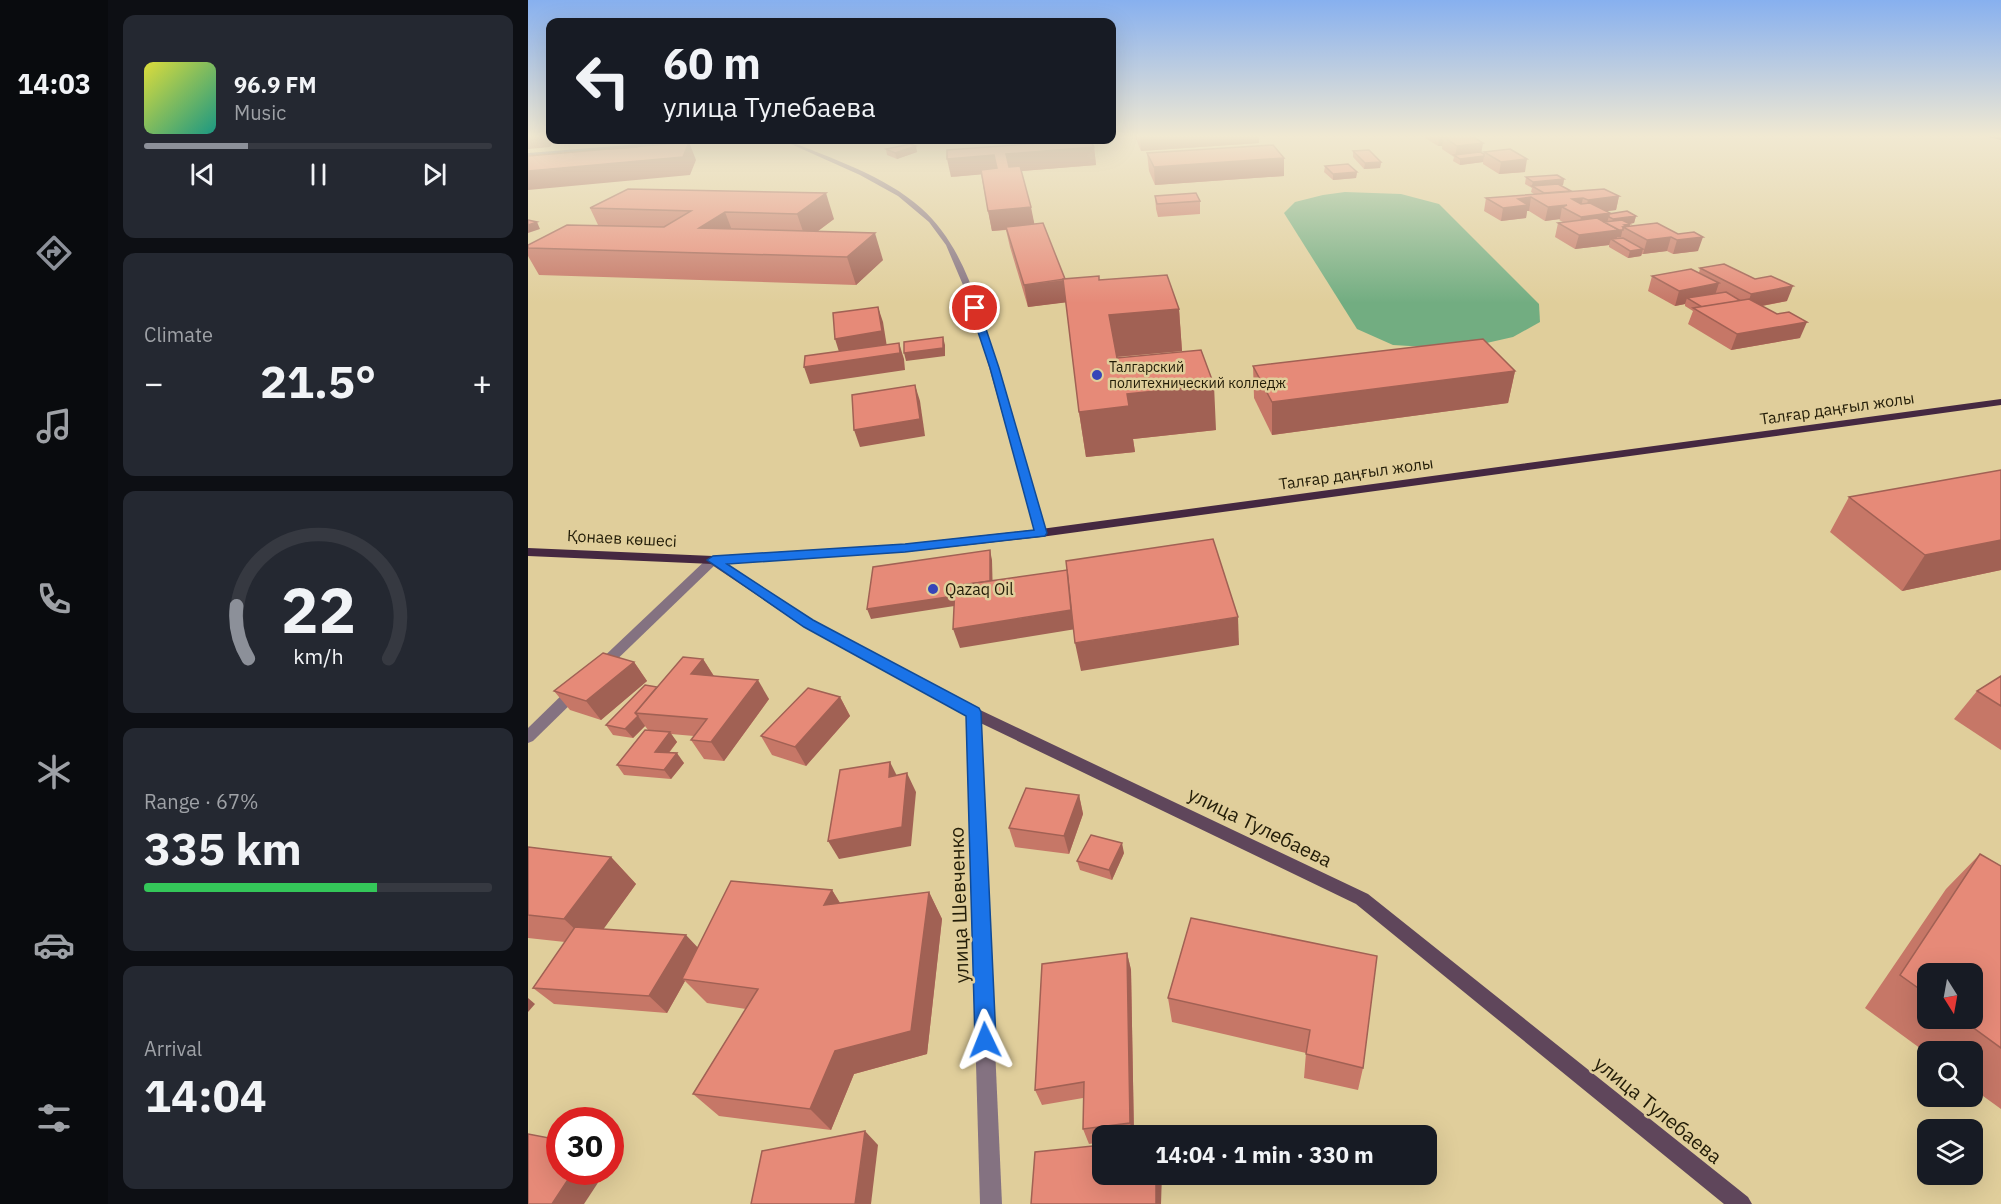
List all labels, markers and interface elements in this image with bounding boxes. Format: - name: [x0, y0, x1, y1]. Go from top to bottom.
- text: 60 m: [663, 36, 761, 91]
- icon: left: [564, 42, 642, 120]
- text: 14:03: [17, 66, 91, 101]
- text: 96.9 FM: [234, 70, 317, 99]
- text: улица Тулебаева: [663, 89, 876, 124]
- text: Music: [234, 99, 286, 126]
- icon: previous: [186, 158, 219, 191]
- icon: pause: [302, 158, 335, 191]
- icon: next: [418, 158, 451, 191]
- icon: directions: [33, 232, 75, 274]
- pin: [949, 282, 1000, 333]
- icon: arrive: [958, 291, 991, 324]
- text: Climate: [144, 321, 213, 348]
- text: 21.5°: [260, 352, 376, 410]
- place label: Талгарский политехнический колледж: [1109, 358, 1286, 392]
- text: −: [144, 361, 164, 404]
- text: +: [472, 361, 492, 404]
- marker: Талгарский политехнический колледж: [1090, 368, 1104, 382]
- street label: Талғар даңғыл жолы: [1759, 387, 1915, 429]
- icon: music: [33, 405, 75, 447]
- street label: Талғар даңғыл жолы: [1278, 452, 1434, 494]
- street label: Қонаев көшесі: [567, 525, 677, 551]
- text: 22: [281, 569, 355, 650]
- icon: phone: [33, 578, 75, 620]
- place label: Qazaq Oil: [945, 579, 1014, 599]
- marker: Qazaq Oil: [926, 582, 940, 596]
- text: km/h: [293, 642, 343, 670]
- icon: climate: [33, 751, 75, 793]
- street label: улица Тулебаева: [1184, 780, 1337, 873]
- text: Range · 67%: [144, 788, 259, 815]
- text: 335 km: [144, 819, 302, 877]
- street label: улица Шевченко: [942, 826, 975, 984]
- icon: car: [33, 924, 75, 966]
- north arrow: [1917, 963, 1983, 1029]
- map controls: [1917, 963, 1983, 1185]
- position arrow: [953, 1008, 1017, 1072]
- text: Arrival: [144, 1035, 202, 1062]
- button: search: [1917, 1041, 1983, 1107]
- street label: улица Тулебаева: [1589, 1050, 1728, 1170]
- text: 14:04: [144, 1066, 267, 1124]
- icon: filters: [33, 1097, 75, 1139]
- speed limit sign: 30: [546, 1107, 624, 1185]
- button: layers: [1917, 1119, 1983, 1185]
- text: 14:04 · 1 min · 330 m: [1155, 1140, 1374, 1169]

